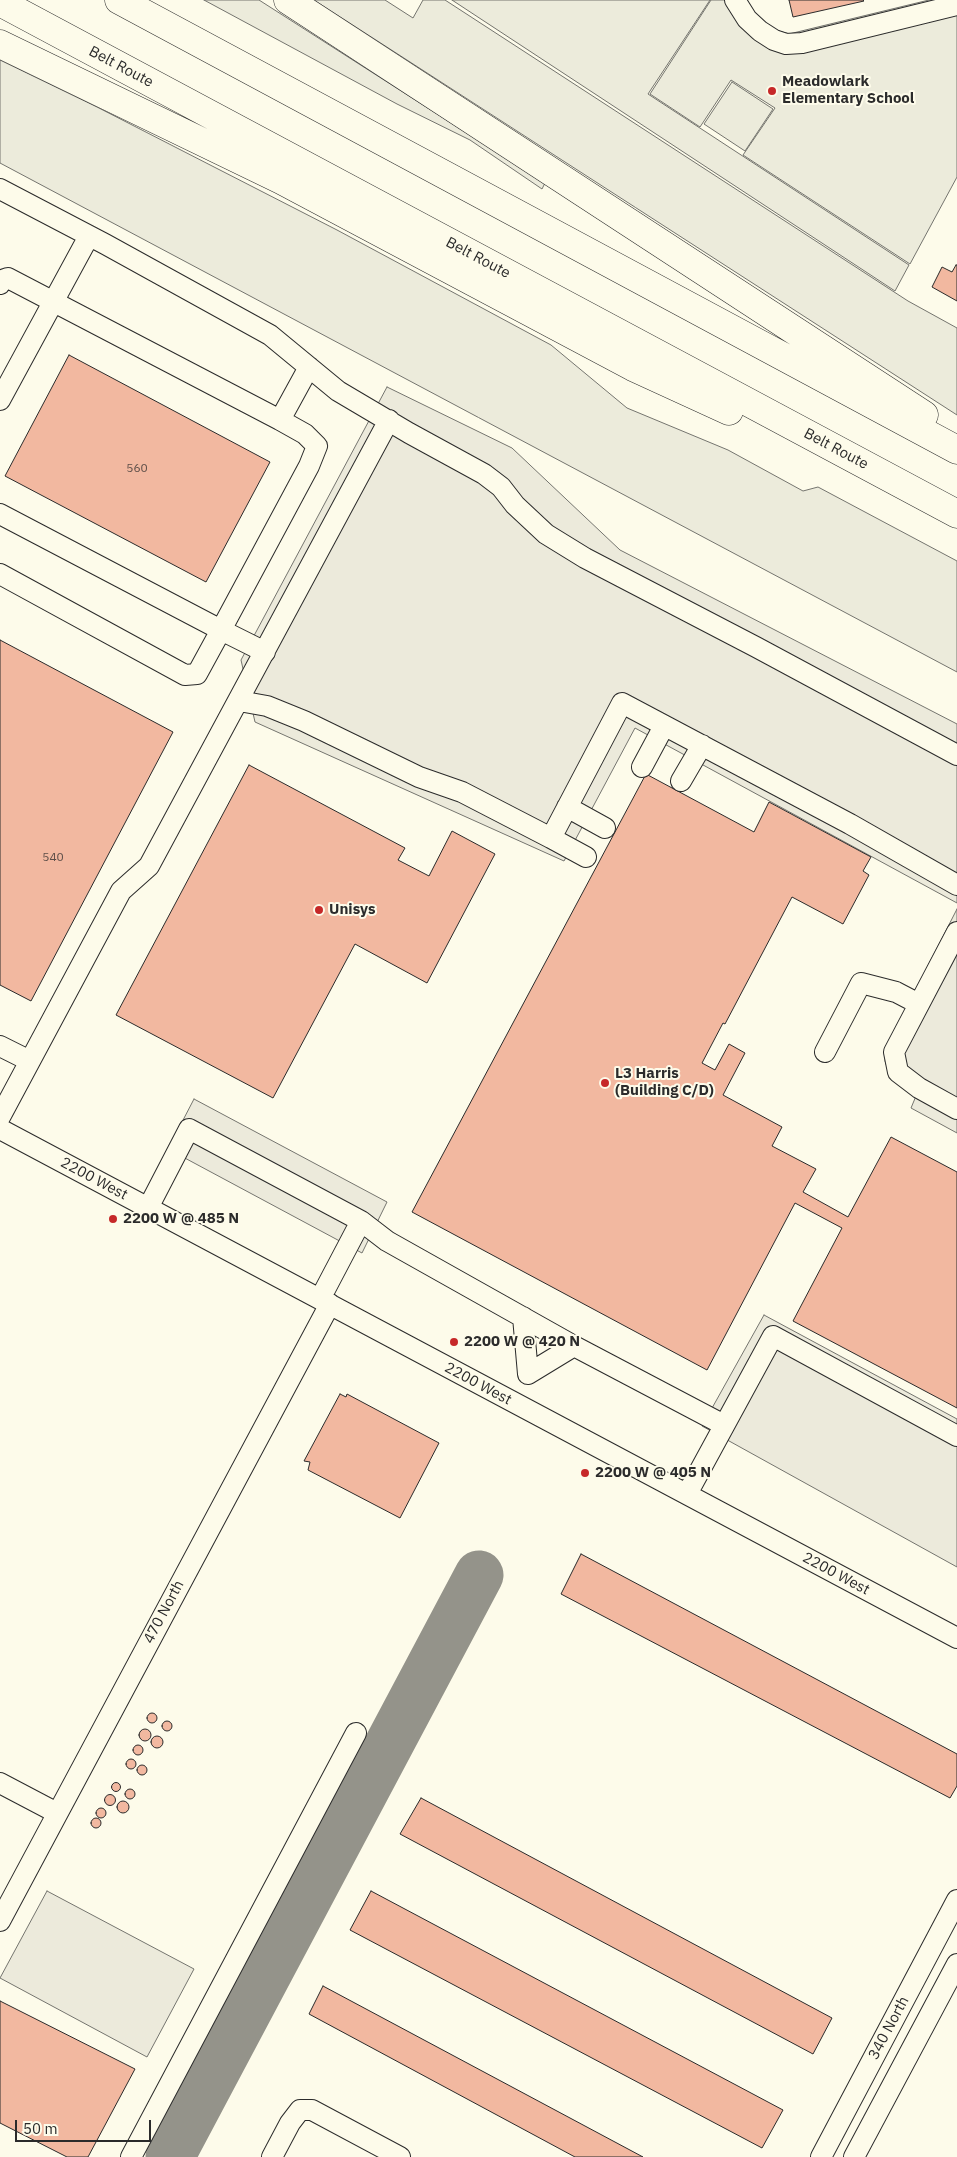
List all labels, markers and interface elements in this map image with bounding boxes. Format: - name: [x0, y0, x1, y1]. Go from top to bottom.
- street label: Belt Route: [86, 42, 156, 92]
- place label: Meadowlark Elementary School: [782, 73, 914, 108]
- marker: Meadowlark Elementary School: [766, 85, 778, 97]
- street label: Belt Route: [443, 233, 513, 283]
- street label: Belt Route: [801, 424, 871, 474]
- house number: 560: [126, 462, 148, 476]
- house number: 540: [42, 851, 64, 865]
- place label: Unisys: [329, 901, 375, 919]
- marker: Unisys: [313, 904, 325, 916]
- place label: L3 Harris (Building C/D): [615, 1065, 714, 1100]
- marker: L3 Harris (Building C/D): [599, 1077, 611, 1089]
- street label: 2200 West: [57, 1154, 131, 1204]
- place label: 2200 W @ 485 N: [123, 1210, 239, 1228]
- marker: 2200 W @ 485 N: [107, 1213, 119, 1225]
- place label: 2200 W @ 420 N: [464, 1333, 580, 1351]
- marker: 2200 W @ 420 N: [448, 1336, 460, 1348]
- street label: 2200 West: [441, 1359, 515, 1409]
- place label: 2200 W @ 405 N: [595, 1464, 711, 1482]
- marker: 2200 W @ 405 N: [579, 1467, 591, 1479]
- street label: 2200 West: [799, 1549, 873, 1599]
- street label: 470 North: [140, 1577, 188, 1647]
- street label: 340 North: [865, 1993, 913, 2063]
- scale bar: [18, 2110, 154, 2142]
- text: 50 m: [23, 2119, 58, 2138]

